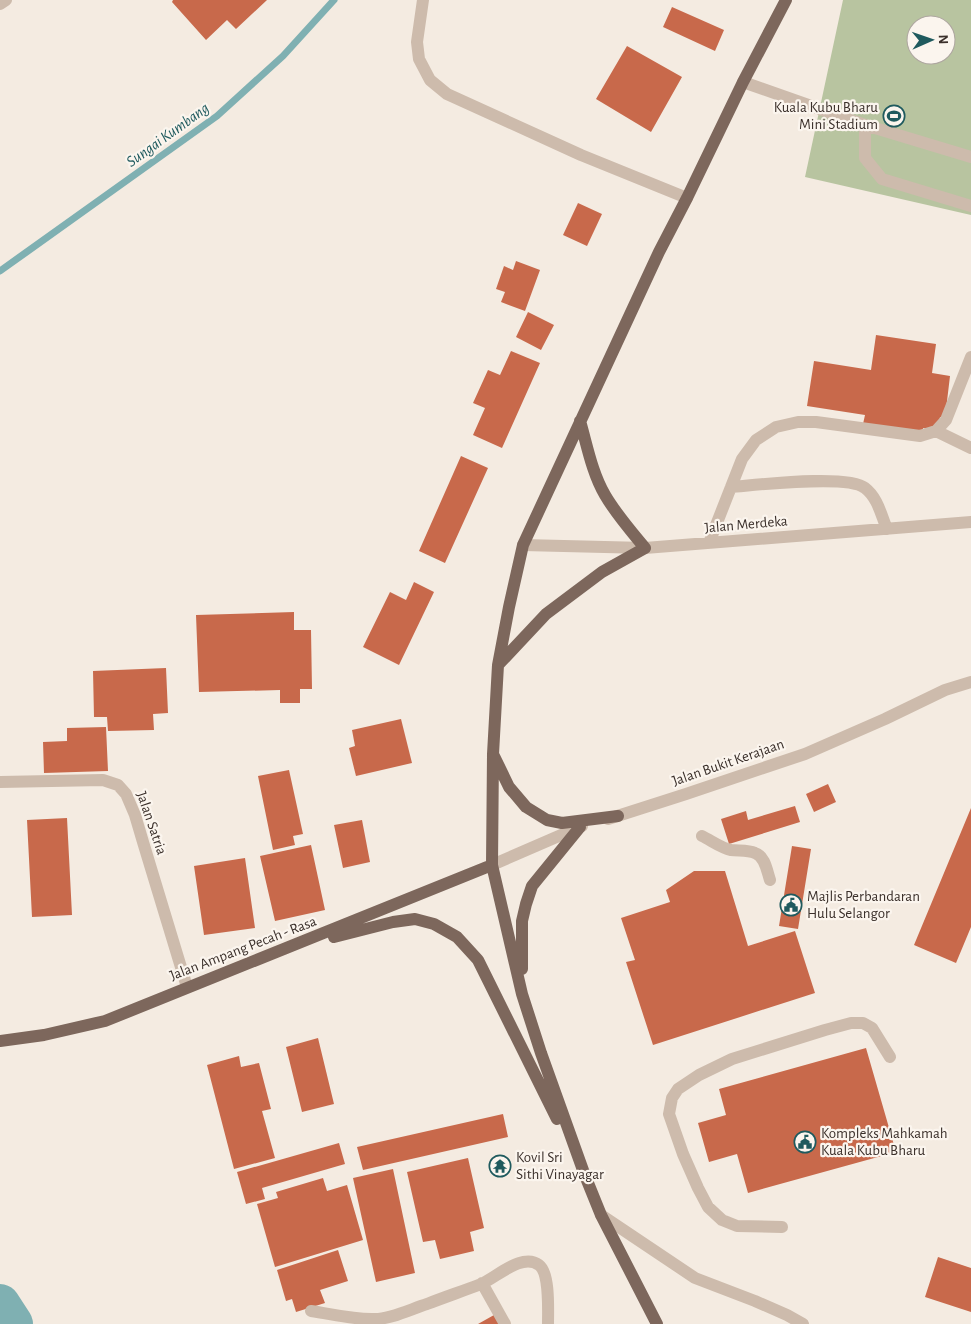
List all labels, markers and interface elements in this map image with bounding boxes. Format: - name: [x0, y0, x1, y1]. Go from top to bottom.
- north arrow: [906, 15, 956, 65]
- text: N: [936, 34, 950, 45]
- water label: Sungai Kumbang: [123, 100, 212, 170]
- place label: Kuala Kubu Bharu Mini Stadium: [774, 100, 878, 132]
- sports icon: Kuala Kubu Bharu Mini Stadium: [882, 104, 906, 128]
- street label: Jalan Merdeka: [704, 513, 788, 536]
- street label: Jalan Bukit Kerajaan: [670, 736, 786, 789]
- street label: Jalan Satria: [134, 790, 169, 857]
- place label: Majlis Perbandaran Hulu Selangor: [807, 889, 920, 921]
- public building icon: Majlis Perbandaran Hulu Selangor: [779, 893, 803, 917]
- street label: Jalan Ampang Pecah - Rasa: [168, 914, 319, 983]
- place label: Kompleks Mahkamah Kuala Kubu Bharu: [821, 1126, 948, 1158]
- public building icon: Kompleks Mahkamah Kuala Kubu Bharu: [793, 1130, 817, 1154]
- place label: Kovil Sri Sithi Vinayagar: [516, 1150, 604, 1182]
- temple icon: Kovil Sri Sithi Vinayagar: [488, 1154, 512, 1178]

